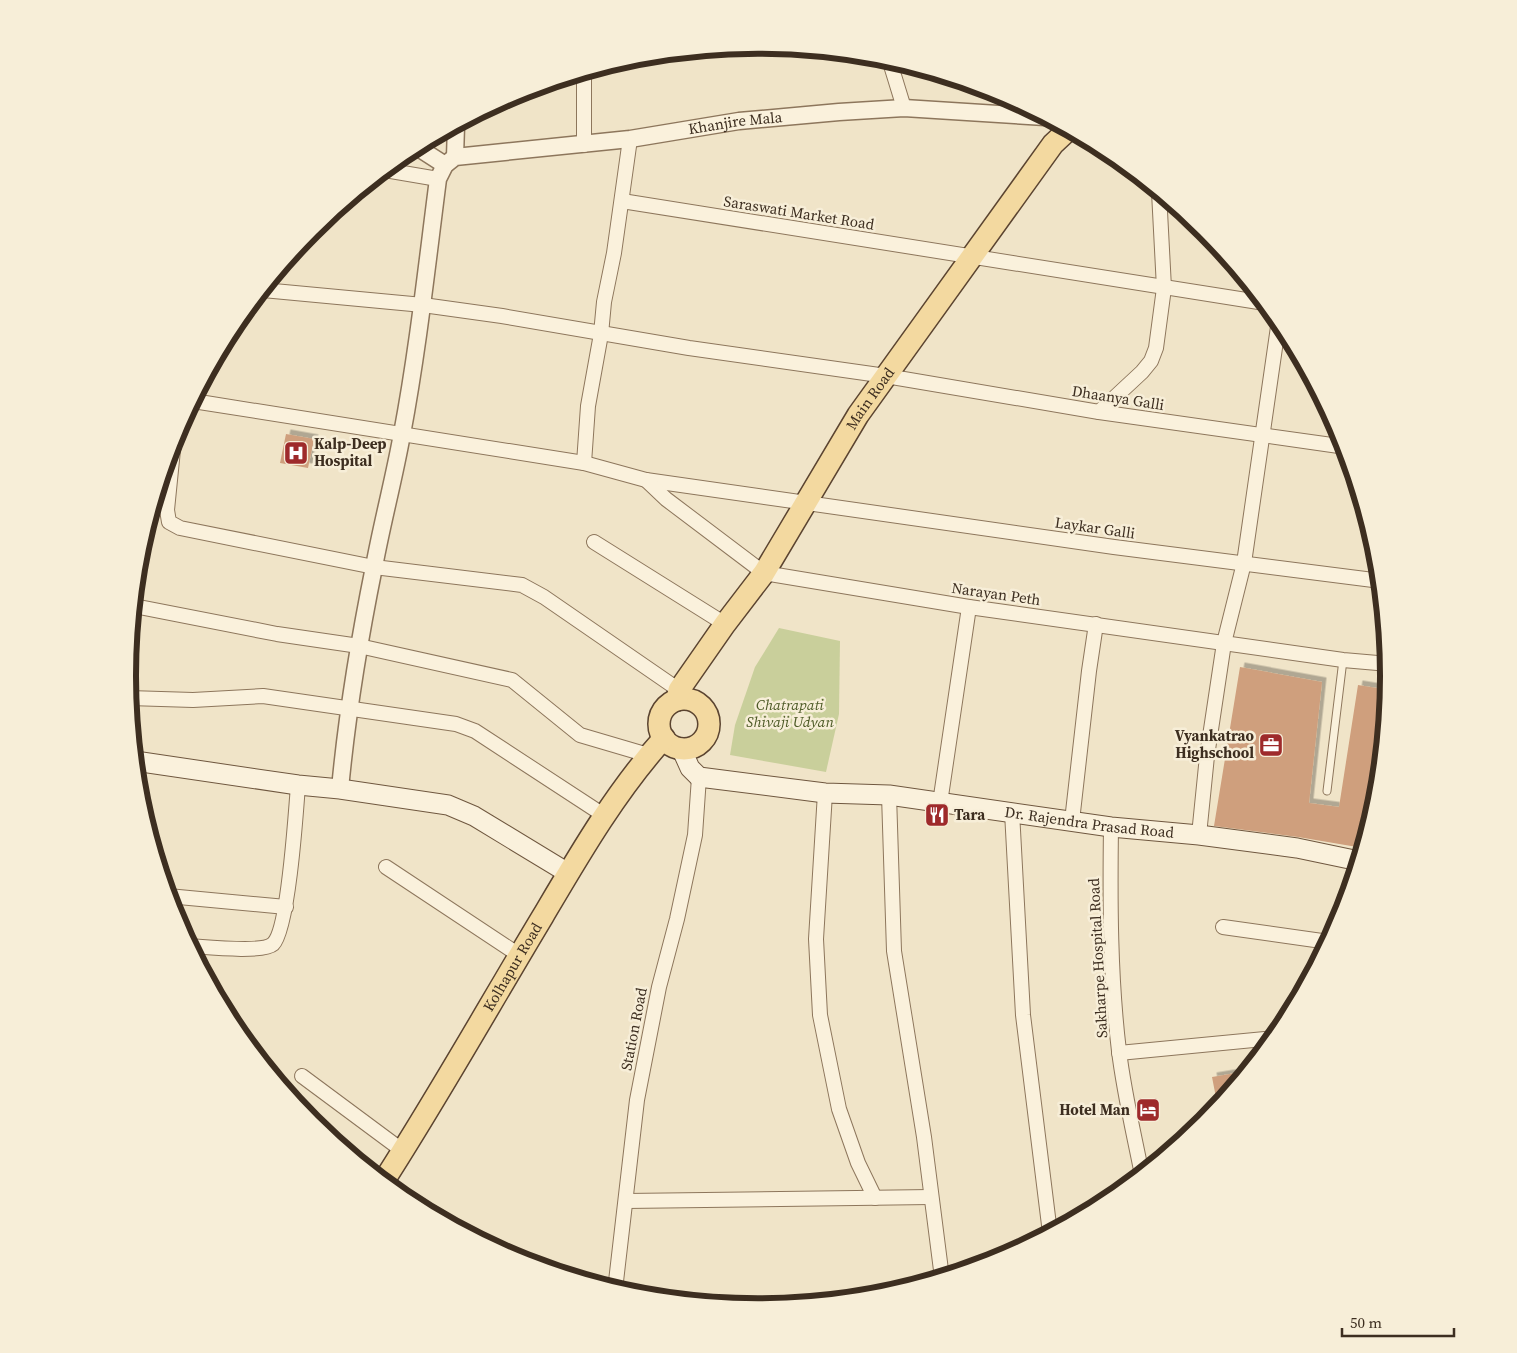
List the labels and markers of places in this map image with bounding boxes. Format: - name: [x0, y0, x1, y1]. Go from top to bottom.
- place label: Kalp-Deep Hospital: [314, 433, 387, 471]
- hospital icon: Kalp-Deep Hospital: [283, 440, 309, 466]
- place label: Vyankatrao Highschool: [1175, 725, 1255, 763]
- office icon: Vyankatrao Highschool: [1258, 732, 1284, 758]
- restaurant icon: Tara: [924, 802, 950, 828]
- place label: Tara: [954, 804, 986, 825]
- hotel icon: Hotel Man: [1135, 1097, 1161, 1123]
- place label: Hotel Man: [1059, 1099, 1130, 1120]

